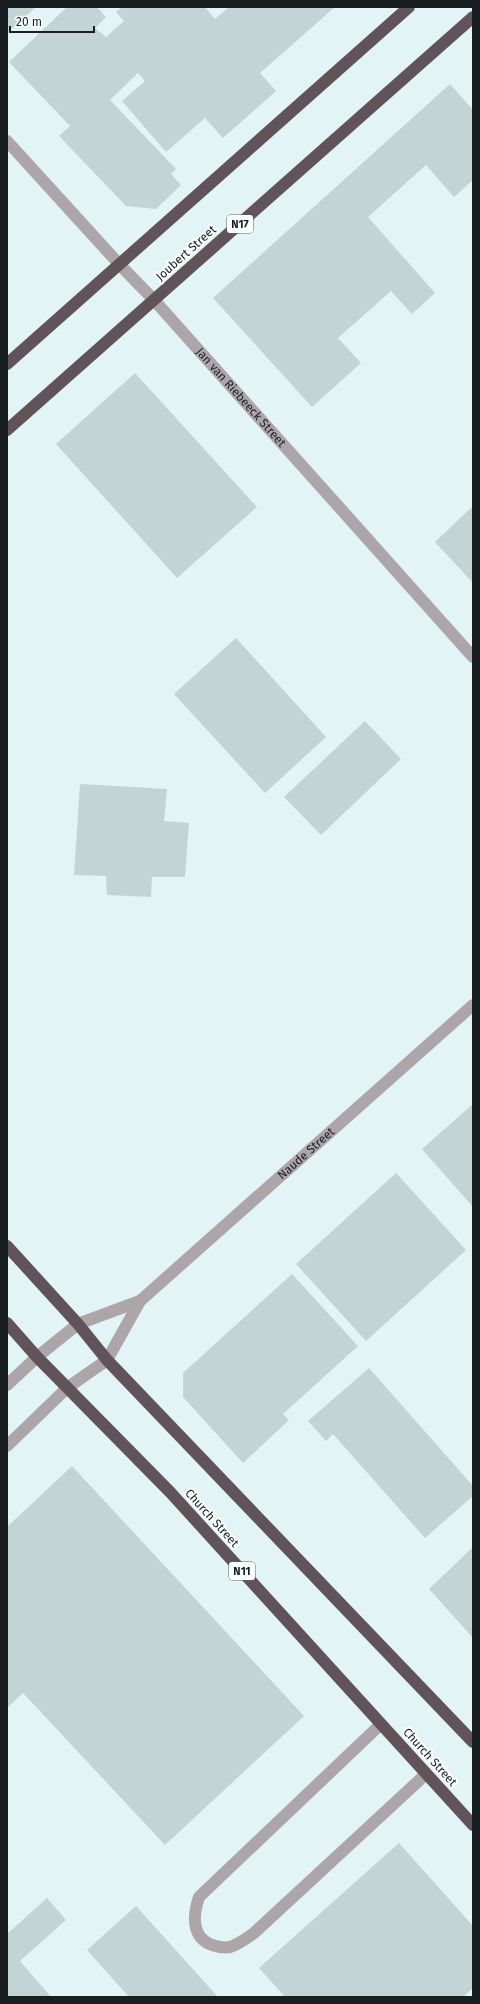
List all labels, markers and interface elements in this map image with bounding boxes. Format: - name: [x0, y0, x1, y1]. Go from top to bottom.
- scale bar: [10, 8, 94, 34]
- text: 20 m: [16, 15, 42, 29]
- road number: N17: [227, 215, 253, 233]
- street label: Joubert Street: [153, 222, 219, 284]
- street label: Jan van Riebeeck Street: [193, 345, 289, 450]
- street label: Naude Street: [275, 1124, 338, 1182]
- street label: Church Street: [182, 1486, 242, 1550]
- road number: N11: [229, 1562, 255, 1580]
- street label: Church Street: [400, 1725, 460, 1789]

